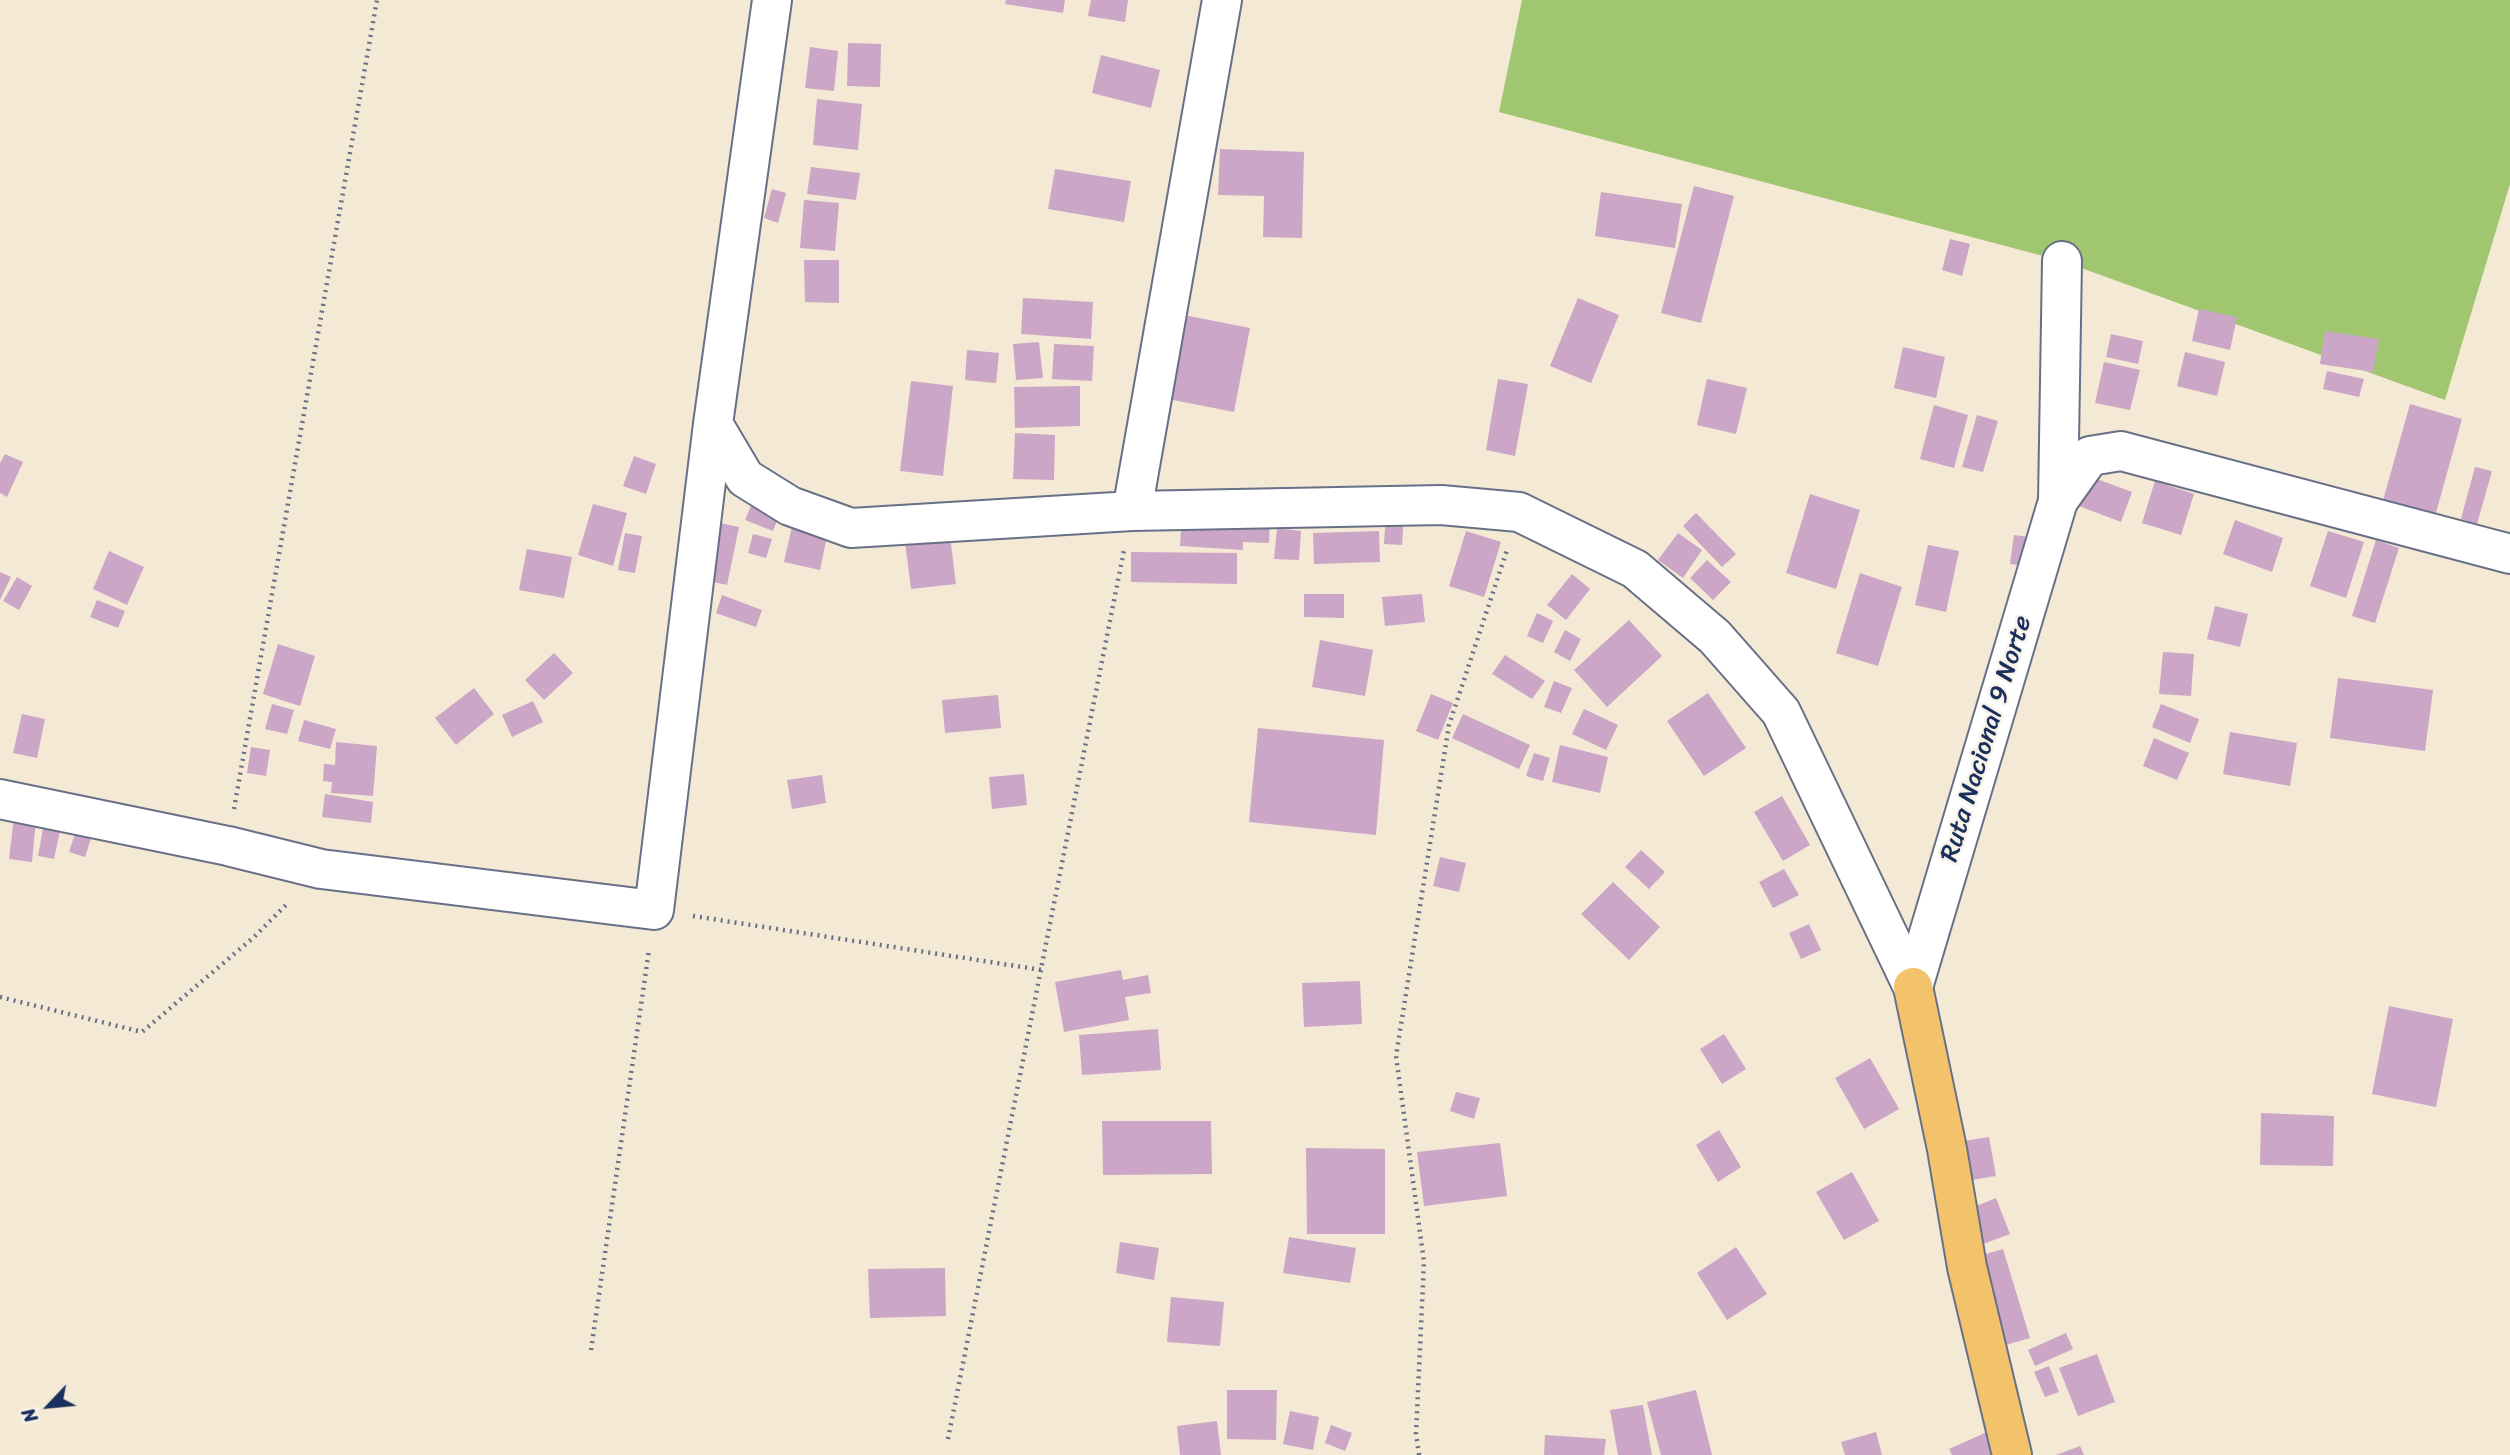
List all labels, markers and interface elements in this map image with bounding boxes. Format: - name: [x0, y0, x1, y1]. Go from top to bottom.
- street label: Ruta Nacional 9 Norte: [1935, 612, 2039, 866]
- north arrow: [14, 1371, 84, 1441]
- text: N: [12, 1402, 47, 1429]

